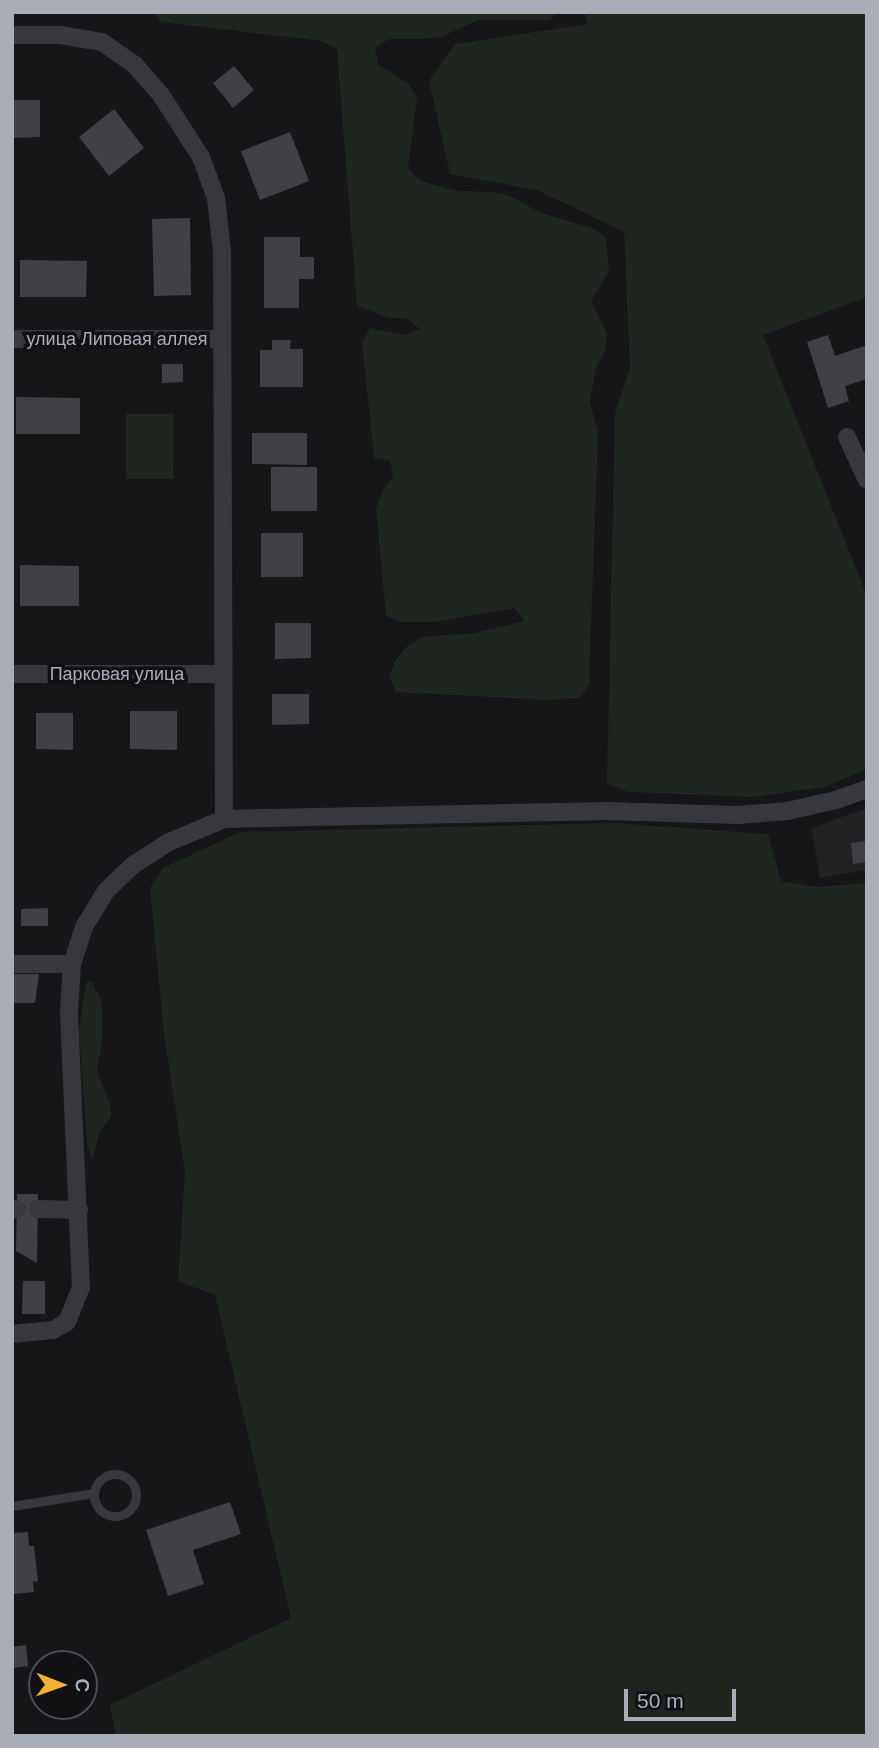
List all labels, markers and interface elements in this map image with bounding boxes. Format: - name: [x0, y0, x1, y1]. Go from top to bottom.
- street label: улица Липовая аллея: [26, 328, 208, 350]
- street label: Парковая улица: [50, 663, 184, 685]
- north arrow: [28, 1650, 98, 1720]
- scale bar: [627, 1674, 739, 1718]
- text: С: [72, 1678, 93, 1692]
- text: 50 m: [637, 1689, 684, 1712]

